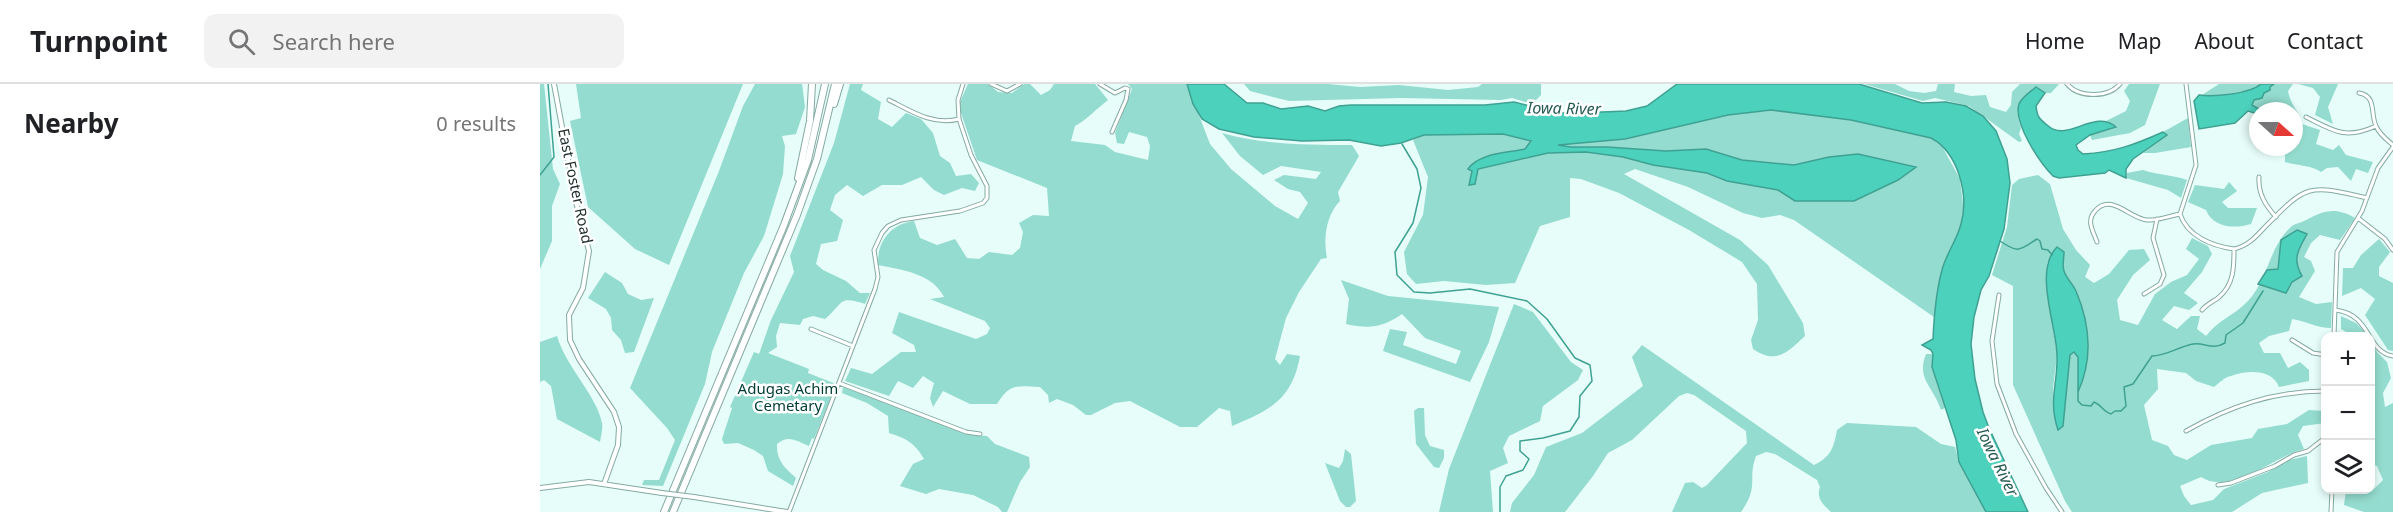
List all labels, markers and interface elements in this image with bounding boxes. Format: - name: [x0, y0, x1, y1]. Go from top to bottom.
- search box: [204, 14, 624, 68]
- text: Turnpoint: [30, 22, 168, 60]
- icon: search: [225, 25, 258, 58]
- text: Search here: [273, 26, 395, 56]
- text: Home: [2025, 27, 2085, 55]
- text: Map: [2118, 27, 2161, 55]
- text: About: [2194, 27, 2254, 55]
- text: Contact: [2287, 27, 2363, 55]
- water label: Iowa River: [1526, 96, 1602, 120]
- north arrow: [2249, 102, 2303, 156]
- text: Nearby: [24, 105, 119, 141]
- text: 0 results: [436, 110, 516, 137]
- street label: East Foster Road: [554, 126, 598, 245]
- map controls: [2321, 332, 2375, 494]
- button: +: [2321, 332, 2375, 386]
- park label: Adugas Achim Cemetary: [738, 378, 838, 415]
- button: −: [2321, 386, 2375, 440]
- water label: Iowa River: [1971, 423, 2024, 501]
- button: layers: [2321, 440, 2375, 494]

